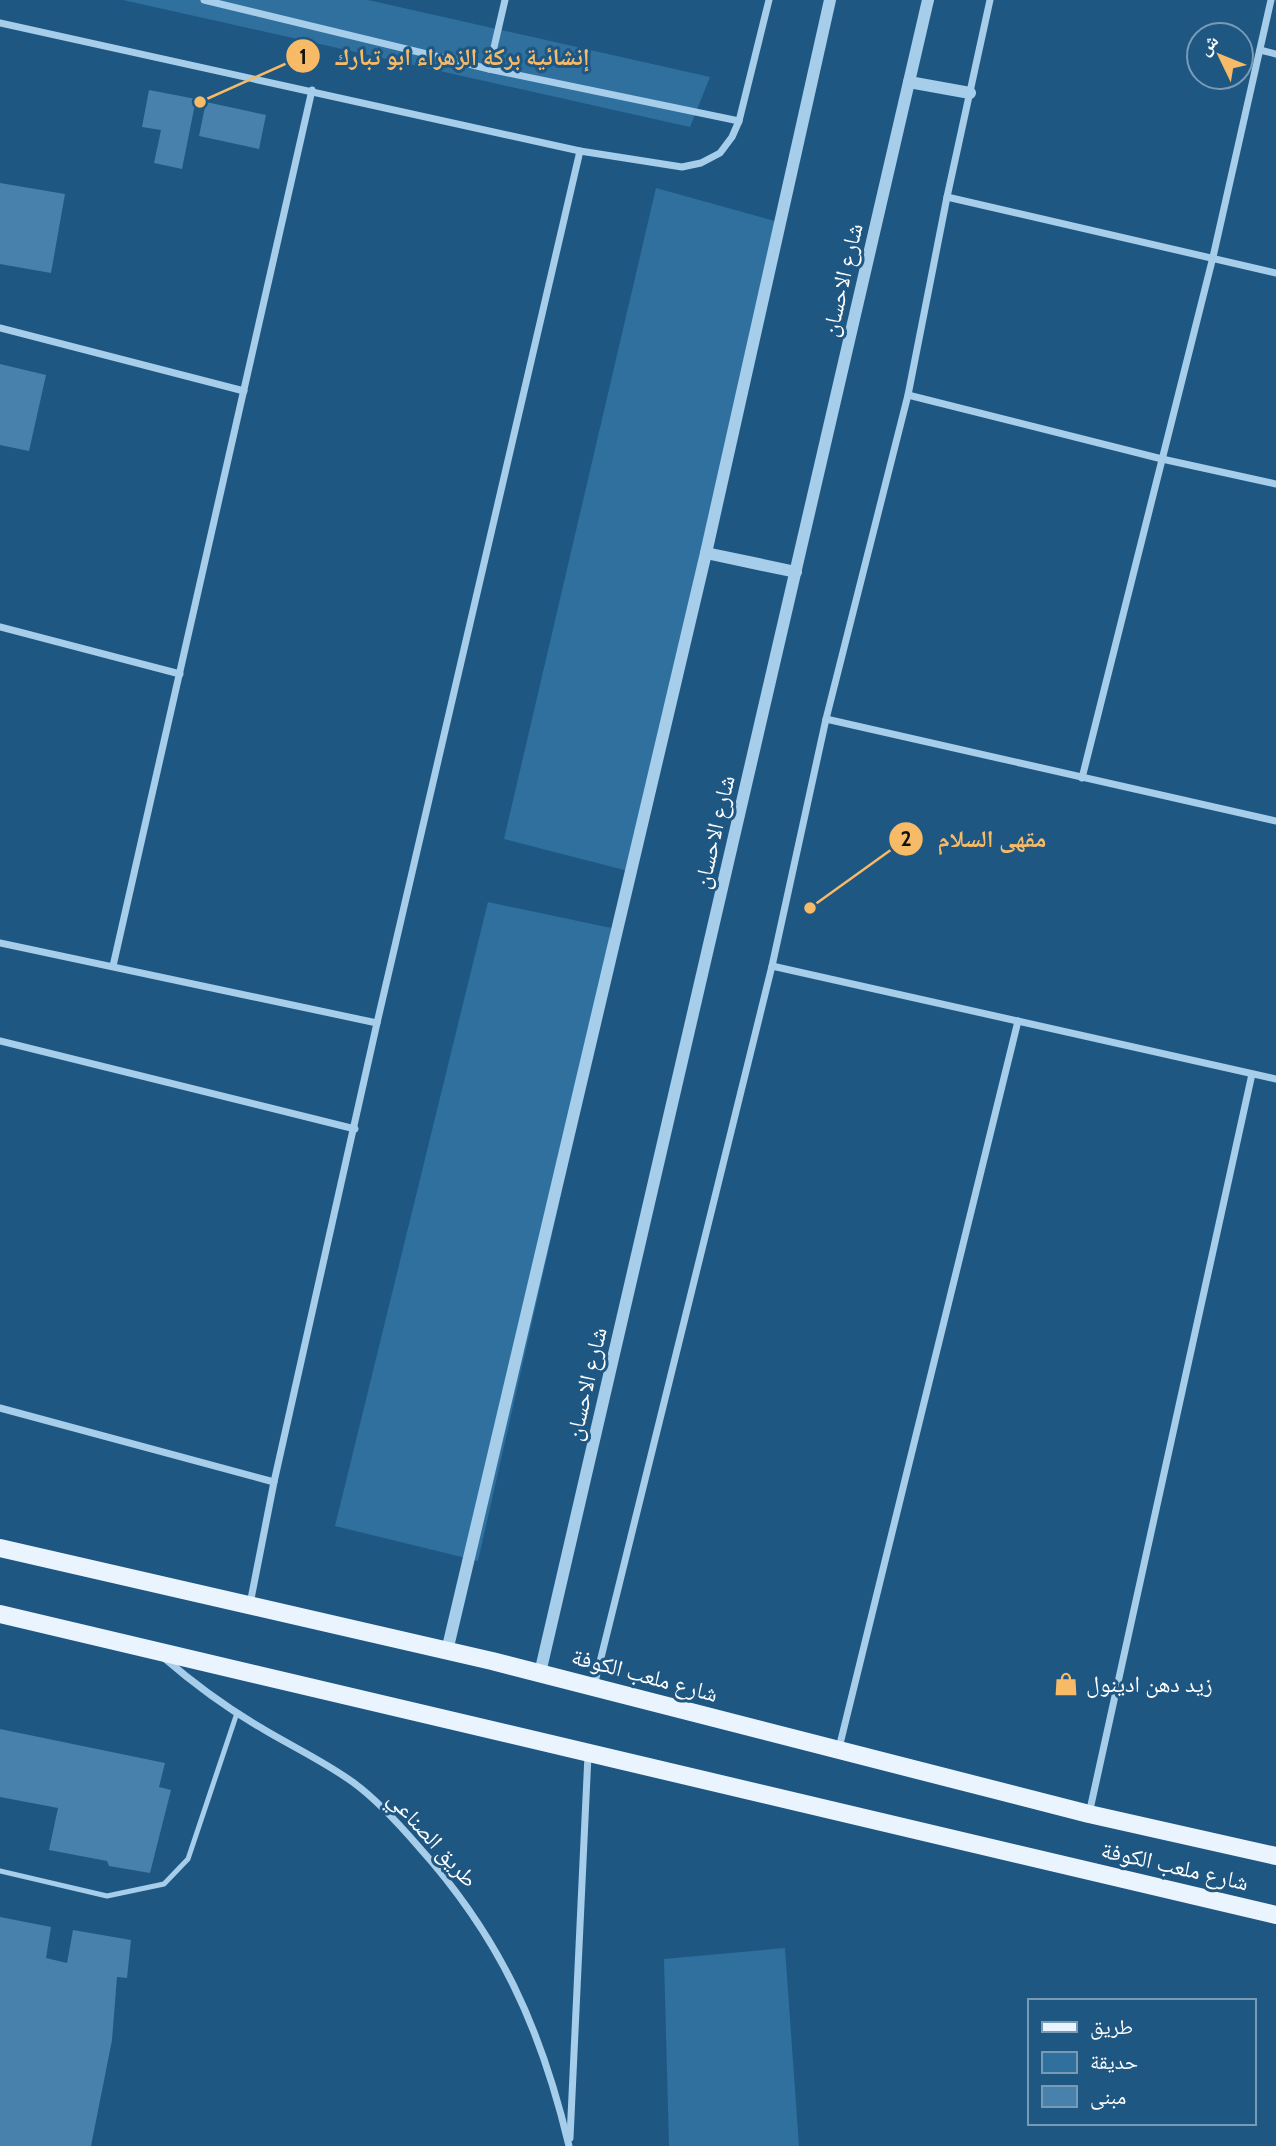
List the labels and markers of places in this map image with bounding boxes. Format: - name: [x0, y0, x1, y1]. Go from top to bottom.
- callout: إنشائية بركة الزهراء ابو تبارك: [285, 34, 603, 79]
- callout: مقهى السلام: [889, 817, 1060, 862]
- shop icon: زيد دهن ادينول: [1052, 1670, 1080, 1698]
- place label: زيد دهن ادينول: [1086, 1670, 1213, 1698]

